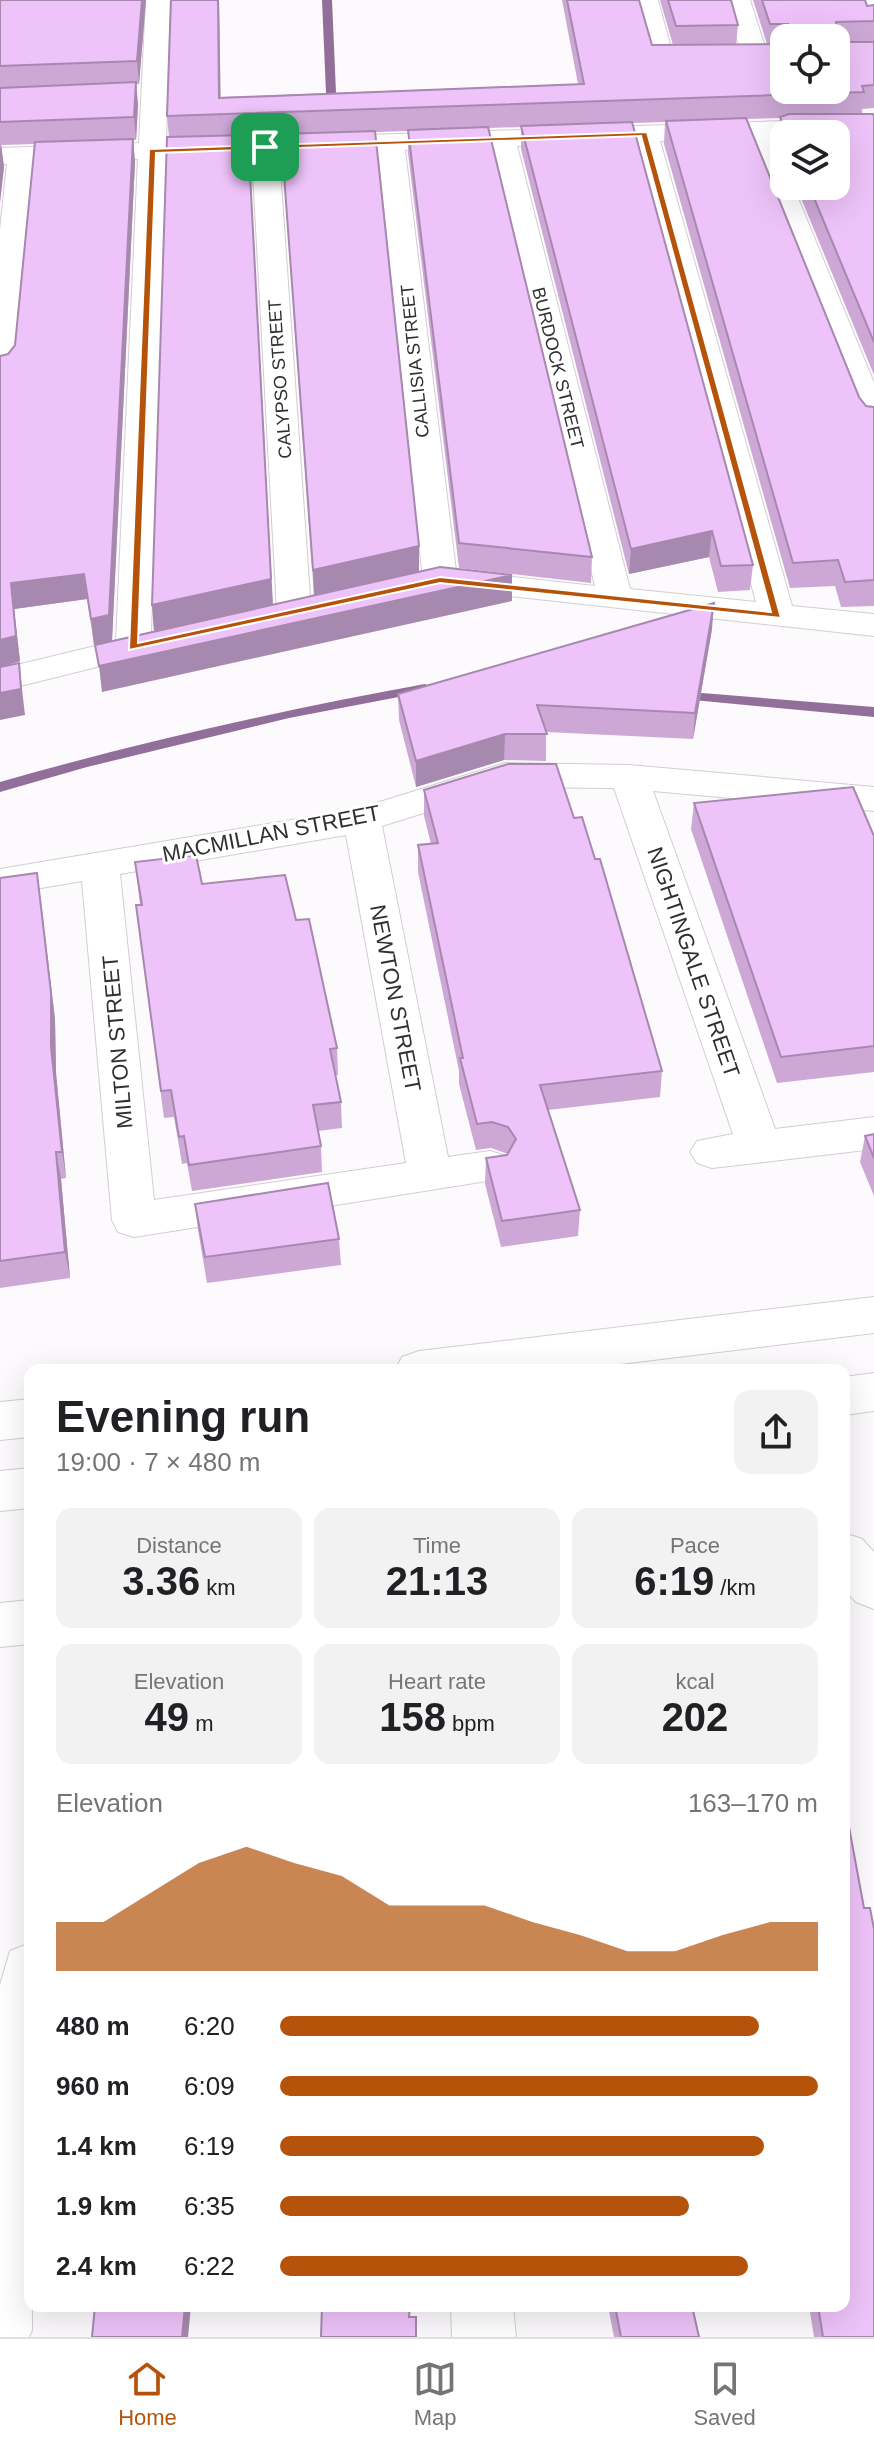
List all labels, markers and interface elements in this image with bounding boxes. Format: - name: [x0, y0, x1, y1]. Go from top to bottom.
- map controls: [770, 24, 850, 200]
- button: locate: [770, 24, 850, 104]
- pin: [231, 113, 299, 181]
- button: layers: [770, 120, 850, 200]
- icon: arrive: [243, 125, 287, 169]
- street label: CALLISIA STREET: [397, 283, 433, 439]
- street label: BURDOCK STREET: [528, 285, 588, 451]
- street label: CALYPSO STREET: [264, 299, 296, 459]
- street label: MACMILLAN STREET: [160, 800, 382, 867]
- street label: NIGHTINGALE STREET: [642, 844, 745, 1081]
- street label: NEWTON STREET: [365, 902, 426, 1094]
- street label: MILTON STREET: [97, 954, 138, 1130]
- button: share: [734, 1390, 818, 1474]
- text: Evening run: [56, 1392, 310, 1441]
- text: 19:00 · 7 × 480 m: [56, 1447, 261, 1477]
- text: Distance: [136, 1533, 222, 1558]
- text: Time: [413, 1533, 461, 1558]
- text: Pace: [670, 1533, 720, 1558]
- text: 3.36: [122, 1559, 200, 1603]
- text: 21:13: [386, 1559, 488, 1603]
- text: 6:19: [634, 1559, 714, 1603]
- text: km: [200, 1575, 236, 1600]
- text: /km: [714, 1575, 756, 1600]
- text: Elevation: [134, 1669, 224, 1694]
- text: Heart rate: [388, 1669, 486, 1694]
- text: kcal: [675, 1669, 715, 1694]
- text: 49: [145, 1695, 189, 1739]
- text: 158: [379, 1695, 446, 1739]
- text: 202: [662, 1695, 728, 1739]
- text: m: [189, 1711, 213, 1736]
- text: bpm: [446, 1711, 495, 1736]
- text: Elevation: [56, 1788, 163, 1818]
- text: 163–170 m: [688, 1788, 818, 1818]
- text: 480 m: [56, 2011, 130, 2041]
- text: 6:20: [184, 2011, 235, 2041]
- text: 960 m: [56, 2071, 130, 2101]
- text: 6:09: [184, 2071, 235, 2101]
- text: 1.4 km: [56, 2131, 137, 2161]
- text: 6:19: [184, 2131, 235, 2161]
- text: 1.9 km: [56, 2191, 137, 2221]
- text: 6:35: [184, 2191, 235, 2221]
- text: 2.4 km: [56, 2251, 137, 2281]
- text: 6:22: [184, 2251, 235, 2281]
- tab: Home: [118, 2357, 177, 2431]
- tab: Map: [413, 2357, 457, 2431]
- tab: Saved: [693, 2357, 756, 2431]

